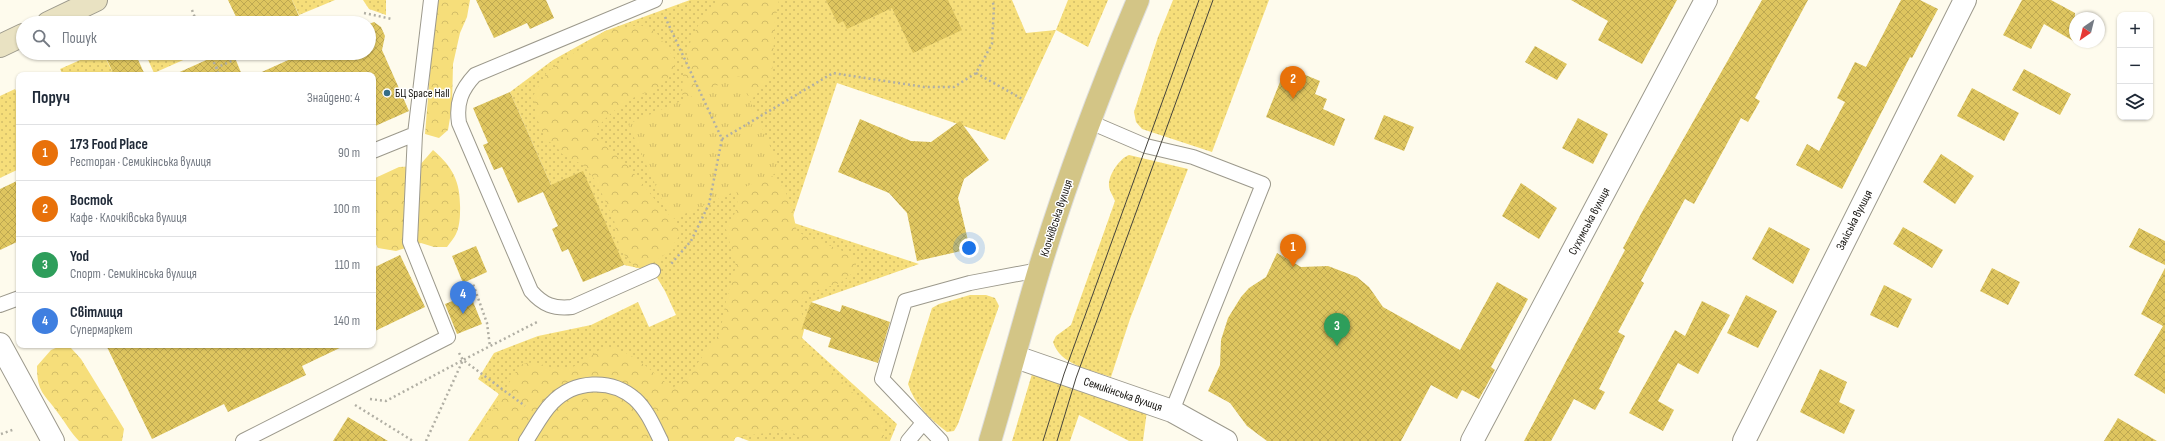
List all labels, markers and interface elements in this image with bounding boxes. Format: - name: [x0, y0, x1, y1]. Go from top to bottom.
- north arrow: [2069, 12, 2105, 48]
- map controls: [2117, 12, 2153, 120]
- button: +: [2117, 12, 2153, 48]
- search box: [16, 16, 376, 60]
- icon: search: [30, 27, 52, 49]
- text: Пошук: [62, 29, 97, 48]
- button: −: [2117, 48, 2153, 84]
- pin: 2: [1280, 66, 1306, 99]
- button: layers: [2117, 84, 2153, 120]
- place label: БЦ Space Hall: [395, 86, 450, 101]
- text: Поруч: [32, 88, 70, 108]
- marker: БЦ Space Hall: [382, 88, 392, 98]
- text: Знайдено: 4: [307, 90, 360, 106]
- text: 173 Food Place: [70, 135, 148, 154]
- text: 1: [42, 145, 48, 161]
- text: 90 m: [338, 145, 360, 161]
- text: Ресторан · Семикінська вулиця: [70, 154, 211, 170]
- street label: Клочківська вулиця: [1037, 177, 1076, 259]
- street label: Сухумська вулиця: [1565, 185, 1614, 258]
- street label: Заліська вулиця: [1833, 187, 1876, 253]
- text: Восток: [70, 191, 113, 210]
- text: 2: [42, 201, 48, 217]
- text: 100 m: [333, 201, 360, 217]
- text: Кафе · Клочківська вулиця: [70, 210, 187, 226]
- pin: 1: [1280, 234, 1306, 267]
- your location: [959, 238, 979, 258]
- text: Yod: [70, 247, 89, 266]
- text: 3: [42, 257, 48, 273]
- text: 110 m: [335, 257, 360, 273]
- text: Спорт · Семикінська вулиця: [70, 266, 197, 282]
- pin: 4: [450, 281, 476, 314]
- text: Світлиця: [70, 303, 123, 322]
- text: 4: [42, 313, 48, 329]
- text: 140 m: [334, 313, 360, 329]
- pin: 3: [1324, 313, 1350, 346]
- text: Супермаркет: [70, 322, 133, 338]
- street label: Семикінська вулиця: [1082, 374, 1164, 415]

